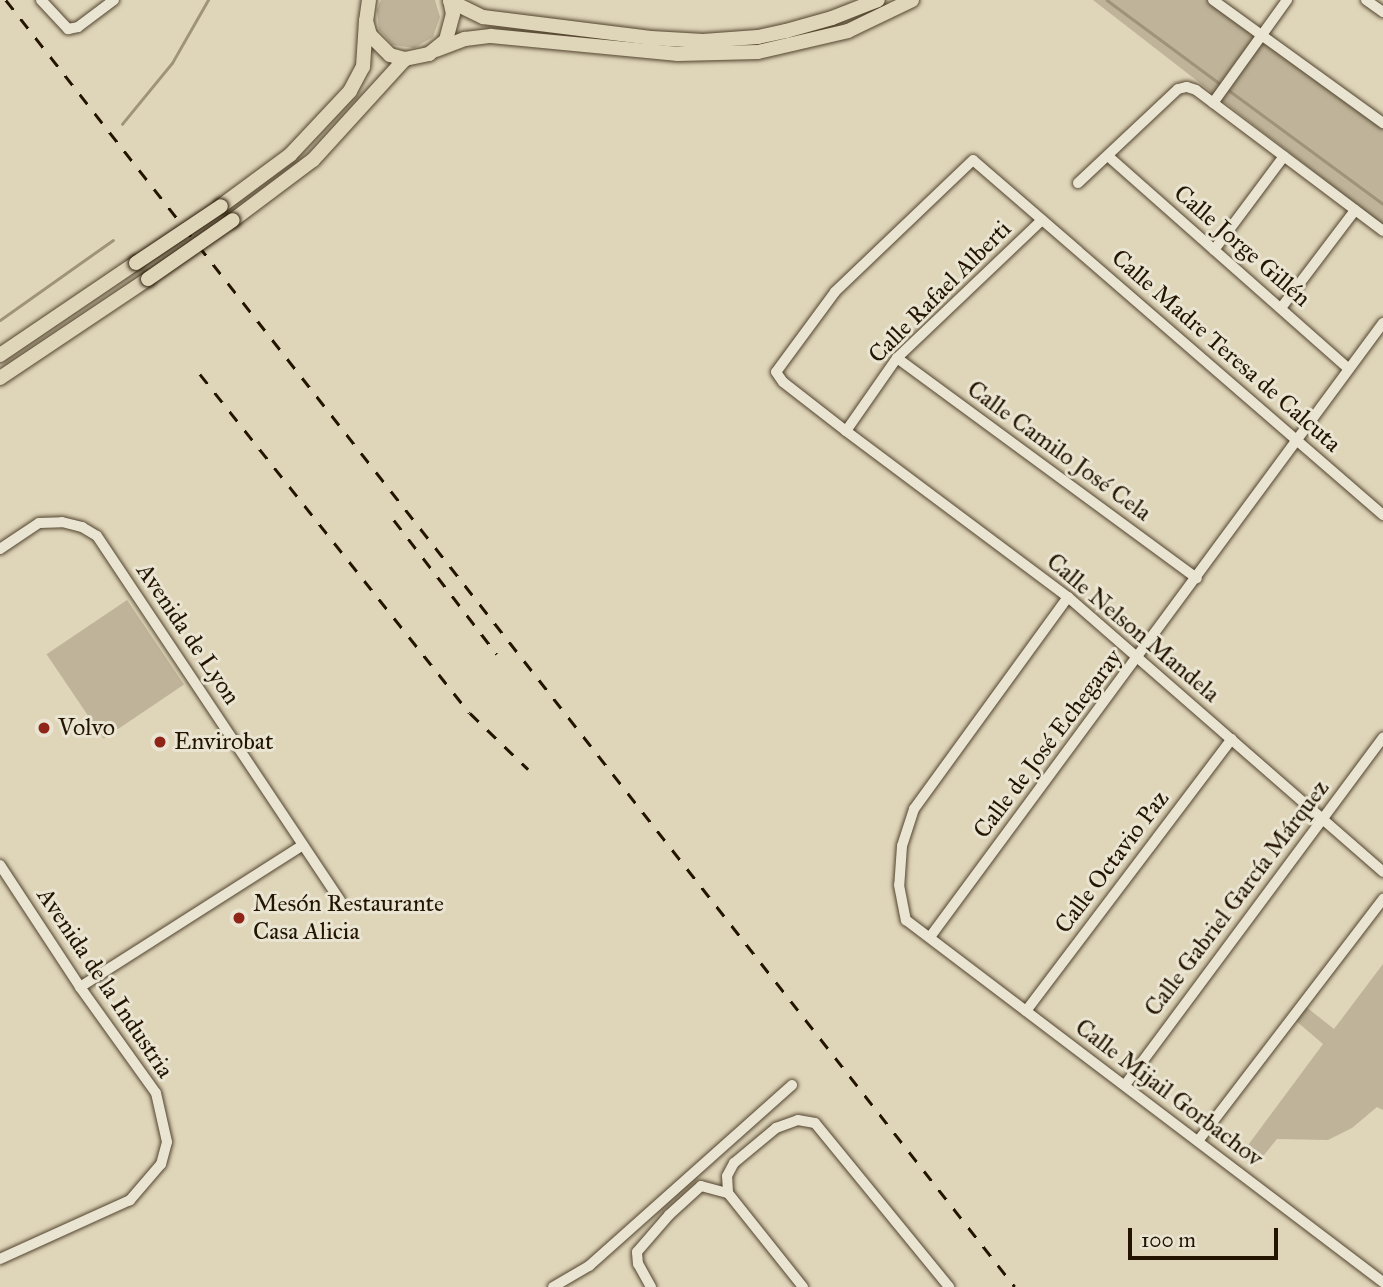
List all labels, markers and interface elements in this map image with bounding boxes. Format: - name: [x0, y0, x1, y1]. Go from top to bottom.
- street label: Calle Jorge Gillén: [1168, 179, 1316, 313]
- street label: Calle Rafael Alberti: [863, 215, 1017, 369]
- street label: Calle Madre Teresa de Calcuta: [1105, 244, 1347, 458]
- street label: Calle Camilo José Cela: [962, 375, 1156, 527]
- street label: Calle Nelson Mandela: [1041, 547, 1225, 709]
- street label: Avenida de Lyon: [130, 558, 246, 710]
- street label: Calle de José Echegaray: [968, 644, 1128, 844]
- place label: Volvo: [58, 714, 115, 742]
- marker: Volvo: [36, 720, 52, 736]
- place label: Envirobat: [174, 728, 273, 756]
- marker: Envirobat: [152, 734, 168, 750]
- street label: Calle Gabriel García Márquez: [1139, 774, 1335, 1022]
- street label: Calle Octavio Paz: [1049, 785, 1175, 939]
- street label: Avenida de la Industria: [31, 882, 179, 1084]
- place label: Mesón Restaurante Casa Alicia: [253, 890, 444, 946]
- marker: Mesón Restaurante Casa Alicia: [231, 910, 247, 926]
- street label: Calle Mijail Gorbachov: [1069, 1013, 1269, 1173]
- scale bar: [1131, 1214, 1282, 1258]
- text: 100 m: [1141, 1227, 1196, 1253]

